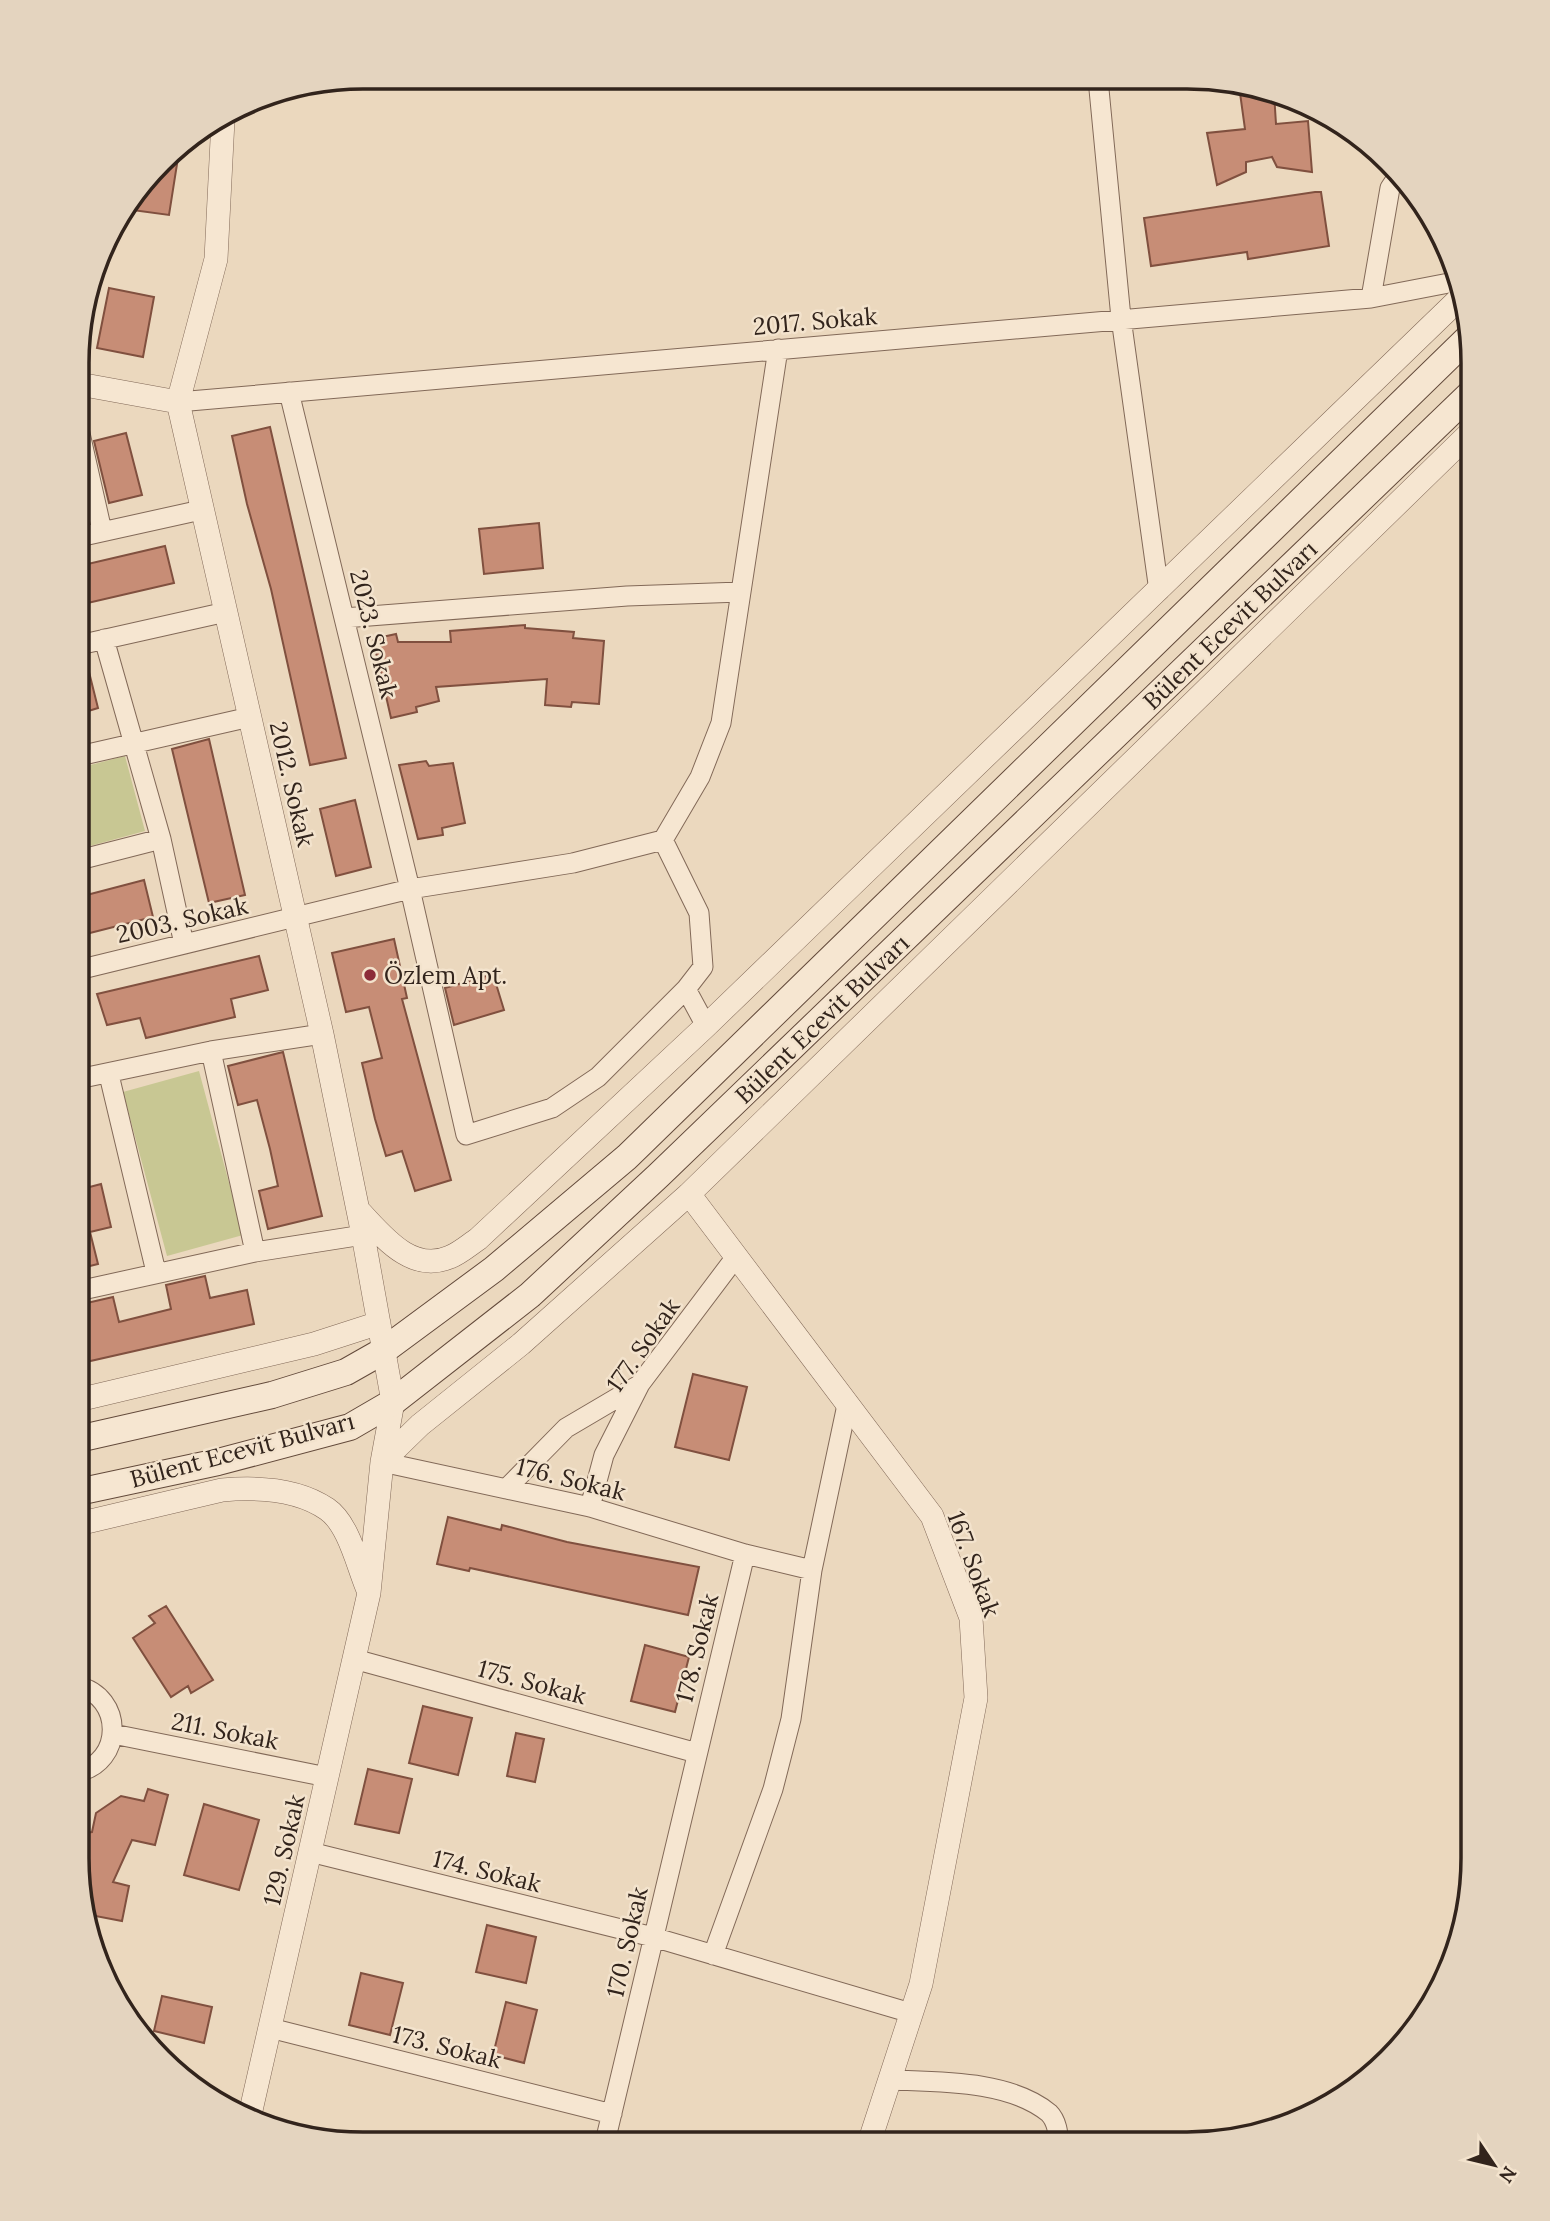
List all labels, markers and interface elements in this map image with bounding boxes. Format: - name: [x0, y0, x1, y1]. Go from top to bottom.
- street label: 2017. Sokak: [752, 300, 879, 342]
- street label: Bülent Ecevit Bulvarı: [1136, 534, 1324, 716]
- street label: 2023. Sokak: [343, 566, 405, 702]
- street label: 2012. Sokak: [263, 718, 321, 850]
- street label: 2003. Sokak: [113, 890, 251, 950]
- street label: Bülent Ecevit Bulvarı: [728, 928, 916, 1110]
- place label: Özlem Apt.: [384, 960, 507, 991]
- marker: Özlem Apt.: [362, 967, 378, 983]
- street label: 177. Sokak: [599, 1292, 687, 1398]
- street label: Bülent Ecevit Bulvarı: [127, 1405, 357, 1495]
- street label: 176. Sokak: [513, 1450, 629, 1508]
- street label: 167. Sokak: [941, 1507, 1007, 1621]
- street label: 178. Sokak: [668, 1590, 726, 1706]
- street label: 175. Sokak: [474, 1653, 590, 1711]
- street label: 211. Sokak: [169, 1705, 281, 1757]
- street label: 129. Sokak: [256, 1791, 312, 1909]
- street label: 174. Sokak: [430, 1843, 544, 1899]
- street label: 170. Sokak: [599, 1884, 655, 2000]
- street label: 173. Sokak: [389, 2019, 505, 2076]
- north arrow: [1459, 2130, 1529, 2200]
- text: N: [1494, 2162, 1522, 2188]

